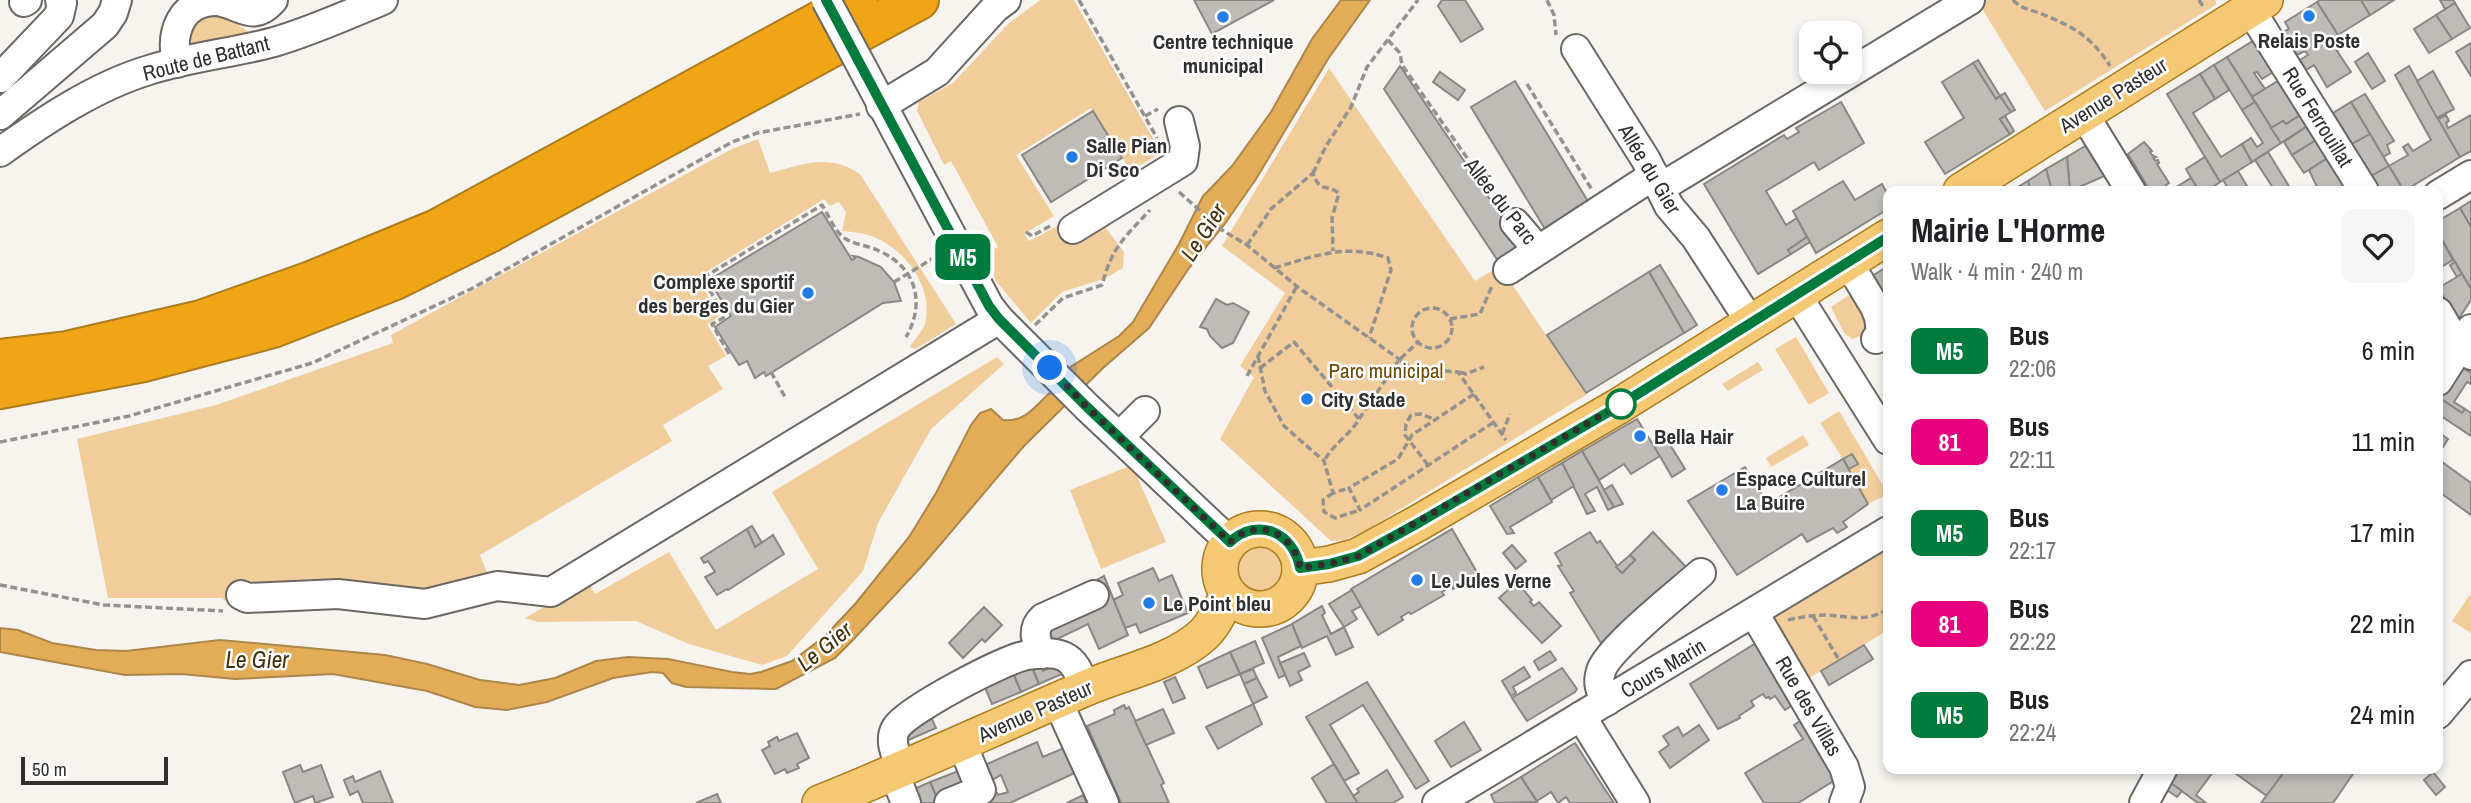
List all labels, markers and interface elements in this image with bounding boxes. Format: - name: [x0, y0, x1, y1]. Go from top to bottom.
- marker: Relais Poste: [2301, 8, 2317, 24]
- marker: Centre technique municipal: [1215, 9, 1231, 25]
- map controls: [1799, 21, 1862, 84]
- button: locate: [1799, 21, 1862, 84]
- place label: Relais Poste: [2258, 26, 2360, 55]
- place label: Centre technique municipal: [1153, 27, 1293, 80]
- street label: Route de Battant: [140, 28, 272, 88]
- street label: Avenue Pasteur: [2053, 50, 2173, 140]
- street label: Rue Ferrouillat: [2276, 61, 2360, 173]
- street label: Allée du Gier: [1611, 118, 1688, 220]
- place label: Salle Pian Di Sco: [1086, 131, 1167, 184]
- marker: Salle Pian Di Sco: [1064, 149, 1080, 165]
- street label: Allée du Parc: [1457, 151, 1544, 250]
- water label: Le Gier: [1173, 197, 1234, 267]
- text: Mairie L'Horme: [1911, 208, 2105, 252]
- button: heart: [2341, 209, 2415, 283]
- line badge: M5: [932, 234, 995, 280]
- text: M5: [949, 241, 977, 273]
- text: Walk · 4 min · 240 m: [1911, 256, 2083, 287]
- place label: Complexe sportif des berges du Gier: [638, 267, 794, 320]
- marker: Complexe sportif des berges du Gier: [800, 285, 816, 301]
- text: Bus: [2009, 318, 2049, 353]
- text: 6 min: [2362, 333, 2415, 368]
- text: M5: [1936, 335, 1963, 367]
- your location: [1032, 350, 1067, 385]
- text: 22:06: [2009, 353, 2056, 384]
- park label: Parc municipal: [1329, 356, 1443, 385]
- place label: City Stade: [1321, 385, 1405, 414]
- unlabelled marker: [1606, 389, 1636, 419]
- marker: City Stade: [1299, 391, 1315, 407]
- text: Bus: [2009, 409, 2049, 444]
- place label: Bella Hair: [1654, 422, 1734, 451]
- text: 11 min: [2351, 424, 2415, 459]
- text: 81: [1939, 426, 1960, 458]
- marker: Bella Hair: [1632, 428, 1648, 444]
- text: 22:11: [2009, 444, 2055, 475]
- place label: Espace Culturel La Buire: [1736, 464, 1866, 517]
- marker: Espace Culturel La Buire: [1714, 482, 1730, 498]
- text: Bus: [2009, 500, 2049, 535]
- text: 17 min: [2350, 515, 2415, 550]
- text: M5: [1936, 517, 1963, 549]
- text: 22:17: [2009, 535, 2056, 566]
- place label: Le Jules Verne: [1431, 566, 1551, 595]
- marker: Le Jules Verne: [1409, 572, 1425, 588]
- place label: Le Point bleu: [1163, 589, 1271, 618]
- text: Bus: [2009, 591, 2049, 626]
- marker: Le Point bleu: [1141, 595, 1157, 611]
- text: 22 min: [2350, 606, 2415, 641]
- text: 81: [1939, 608, 1960, 640]
- water label: Le Gier: [790, 614, 859, 678]
- text: 22:22: [2009, 626, 2056, 657]
- street label: Cours Marin: [1615, 631, 1711, 705]
- water label: Le Gier: [226, 644, 289, 675]
- street label: Rue des Villas: [1769, 651, 1849, 761]
- street label: Avenue Pasteur: [972, 673, 1097, 750]
- text: Bus: [2009, 682, 2049, 717]
- text: 24 min: [2350, 697, 2415, 732]
- text: M5: [1936, 699, 1963, 731]
- text: 22:24: [2009, 717, 2056, 748]
- scale bar: [21, 754, 168, 786]
- text: 50 m: [32, 756, 67, 782]

